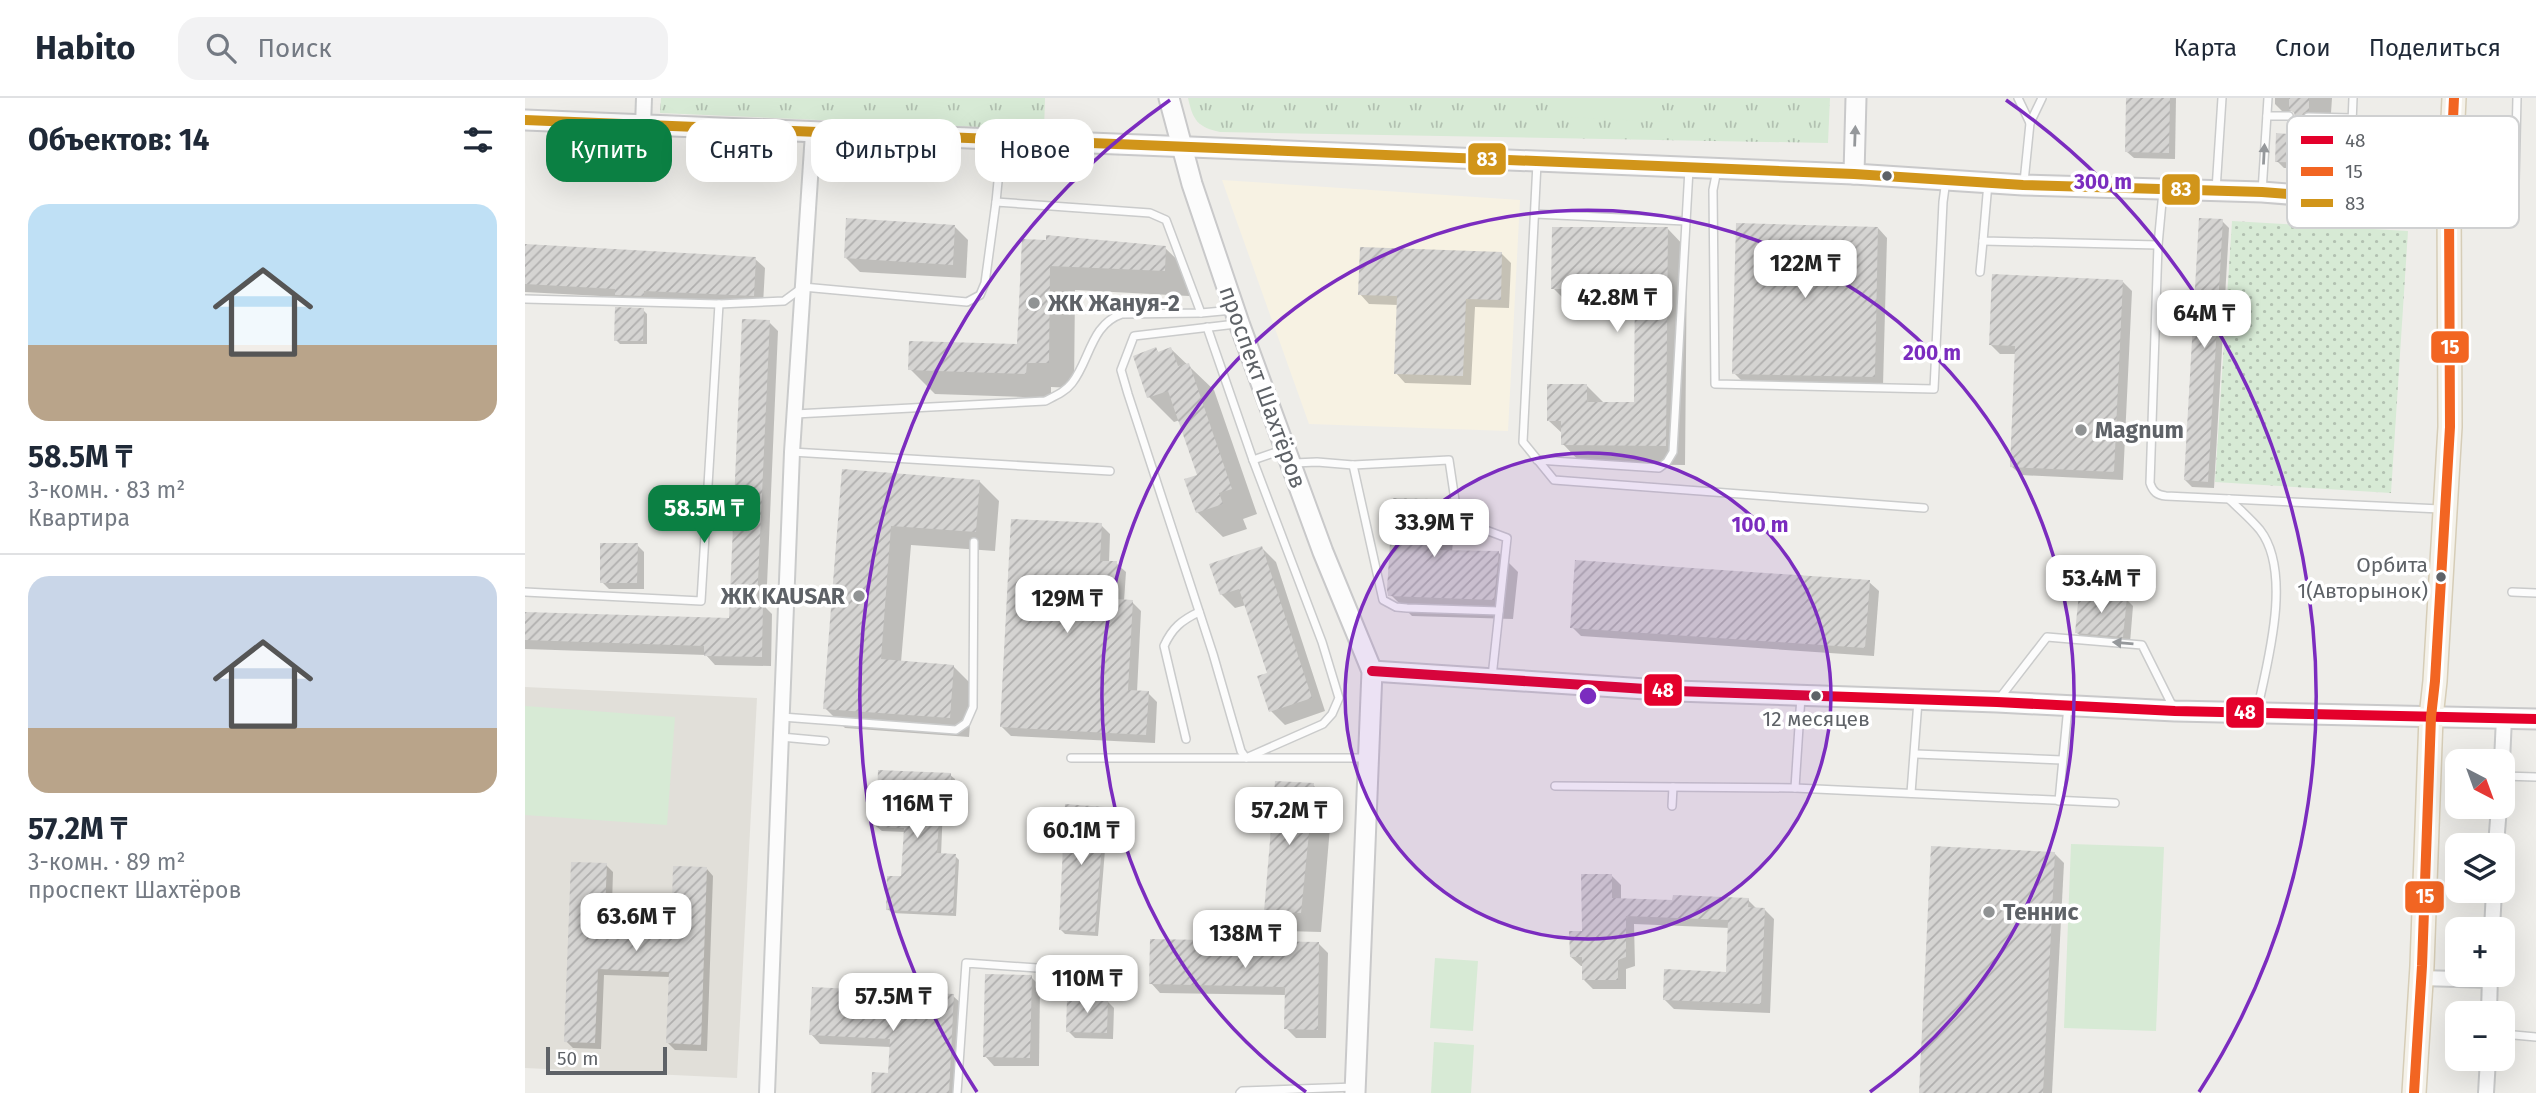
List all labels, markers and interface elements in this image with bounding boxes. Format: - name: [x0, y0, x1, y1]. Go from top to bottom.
- search box: [178, 17, 668, 80]
- text: Habito: [35, 28, 136, 68]
- icon: search: [202, 29, 240, 67]
- text: Поиск: [258, 33, 332, 64]
- text: Карта: [2173, 34, 2237, 62]
- text: Слои: [2275, 34, 2331, 62]
- text: Поделиться: [2369, 34, 2501, 62]
- legend: [2287, 116, 2519, 228]
- chip: Купить: [546, 119, 672, 182]
- chip: Снять: [686, 119, 797, 182]
- chip: Фильтры: [811, 119, 961, 182]
- chip: Новое: [975, 119, 1094, 182]
- icon: filters: [459, 121, 497, 159]
- text: Объектов: 14: [28, 122, 210, 158]
- one-way arrow: [1850, 125, 1861, 147]
- text: 48: [2345, 129, 2366, 152]
- line badge: 83: [1467, 142, 1507, 176]
- one-way arrow: [2259, 143, 2270, 165]
- text: 83: [1477, 148, 1498, 171]
- text: 15: [2345, 160, 2363, 183]
- unlabelled marker: [1880, 169, 1894, 183]
- text: 300 m: [2073, 169, 2132, 195]
- line badge: 83: [2161, 173, 2201, 206]
- text: 83: [2171, 178, 2192, 201]
- text: 83: [2345, 192, 2365, 215]
- pin: 122M ₸: [1748, 240, 1862, 300]
- icon: home: [200, 249, 326, 375]
- text: 122M ₸: [1770, 249, 1840, 277]
- pin: 42.8M ₸: [1552, 274, 1682, 334]
- street label: проспект Шахтёров: [1213, 282, 1313, 492]
- text: 42.8M ₸: [1577, 283, 1657, 311]
- place label: ЖК Жануя-2: [1047, 289, 1180, 317]
- pin: 64M ₸: [2155, 290, 2253, 350]
- marker: ЖК Жануя-2: [1026, 295, 1042, 311]
- text: 64M ₸: [2173, 299, 2235, 327]
- line badge: 15: [2430, 330, 2470, 364]
- text: 15: [2440, 336, 2460, 359]
- text: 200 m: [1903, 340, 1961, 366]
- place label: Magnum: [2095, 416, 2184, 444]
- marker: Magnum: [2073, 422, 2089, 438]
- text: 58.5M ₸: [28, 439, 132, 475]
- text: 3-комн. · 83 m²: [28, 476, 185, 504]
- pin: 58.5M ₸: [639, 486, 769, 545]
- text: 58.5M ₸: [664, 494, 744, 522]
- pin: 33.9M ₸: [1369, 500, 1499, 559]
- text: Квартира: [28, 504, 130, 532]
- text: 33.9M ₸: [1395, 508, 1473, 536]
- text: 100 m: [1731, 512, 1789, 538]
- place label: Орбита 1(Авторынок): [2297, 552, 2428, 604]
- pin: 53.4M ₸: [2036, 556, 2166, 615]
- text: 53.4M ₸: [2062, 564, 2140, 592]
- marker: Орбита 1(Авторынок): [2434, 570, 2448, 584]
- pin: 129M ₸: [1010, 575, 1124, 635]
- place label: ЖК KAUSAR: [720, 582, 846, 610]
- text: 129M ₸: [1031, 584, 1103, 612]
- marker: ЖК KAUSAR: [851, 588, 867, 604]
- icon: home: [200, 621, 326, 747]
- one-way arrow: [2112, 637, 2134, 648]
- line badge: 48: [1643, 673, 1683, 707]
- text: 48: [1652, 679, 1674, 702]
- centre of rings: [1576, 684, 1600, 708]
- marker: 12 месяцев: [1809, 689, 1823, 703]
- line badge: 48: [2225, 696, 2265, 729]
- text: 48: [2234, 701, 2256, 724]
- place label: 12 месяцев: [1762, 706, 1870, 732]
- north arrow: [2445, 749, 2515, 819]
- map controls: [2445, 749, 2515, 1071]
- pin: 116M ₸: [860, 780, 974, 840]
- pin: 57.2M ₸: [1224, 788, 1354, 847]
- text: 116M ₸: [882, 789, 952, 817]
- text: 57.2M ₸: [1251, 796, 1327, 824]
- pin: 60.1M ₸: [1016, 808, 1146, 867]
- text: 57.2M ₸: [28, 811, 127, 847]
- text: 60.1M ₸: [1043, 816, 1119, 844]
- button: layers: [2445, 833, 2515, 903]
- text: 3-комн. · 89 m²: [28, 848, 185, 876]
- text: проспект Шахтёров: [28, 876, 242, 904]
- line badge: 15: [2404, 880, 2445, 914]
- text: 15: [2415, 885, 2435, 908]
- pin: 63.6M ₸: [571, 894, 701, 953]
- place label: Теннис: [2003, 898, 2078, 926]
- text: 63.6M ₸: [596, 902, 676, 930]
- marker: Теннис: [1981, 904, 1997, 920]
- pin: 138M ₸: [1188, 910, 1302, 970]
- button: +: [2445, 917, 2515, 987]
- text: 138M ₸: [1209, 919, 1281, 947]
- pin: 110M ₸: [1030, 956, 1144, 1015]
- text: 110M ₸: [1052, 964, 1122, 992]
- pin: 57.5M ₸: [828, 974, 958, 1033]
- text: 57.5M ₸: [855, 982, 931, 1010]
- button: −: [2445, 1001, 2515, 1071]
- scale bar: [546, 1044, 667, 1076]
- text: 50 m: [557, 1047, 598, 1070]

